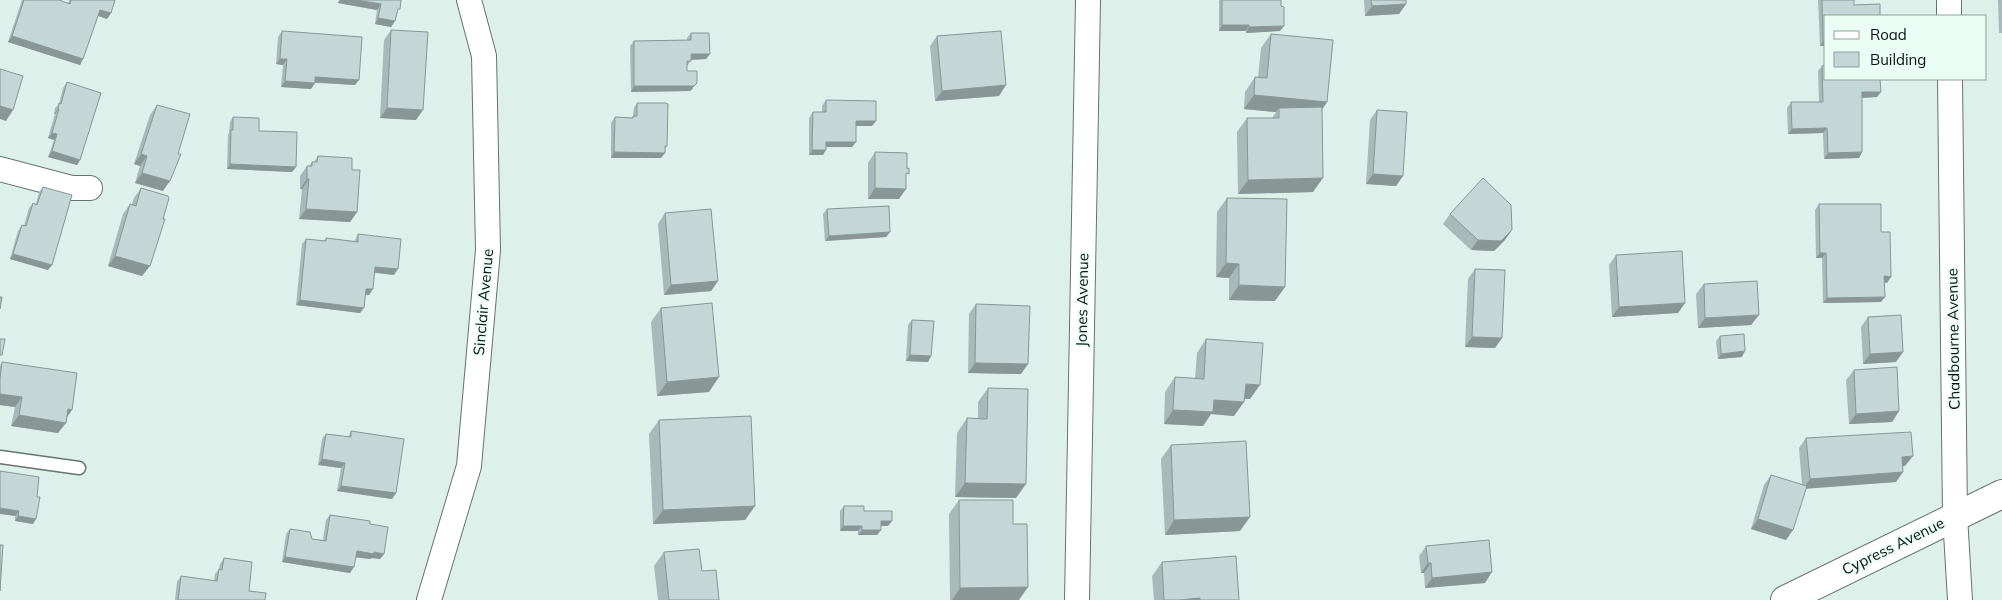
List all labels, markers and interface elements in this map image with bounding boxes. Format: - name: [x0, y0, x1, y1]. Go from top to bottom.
- legend: [1824, 15, 1987, 80]
- text: Road: [1870, 25, 1907, 44]
- text: Building: [1870, 50, 1926, 69]
- street label: Sinclair Avenue: [469, 248, 497, 356]
- street label: Jones Avenue: [1072, 253, 1092, 347]
- street label: Chadbourne Avenue: [1942, 268, 1964, 410]
- street label: Cypress Avenue: [1839, 513, 1947, 579]

